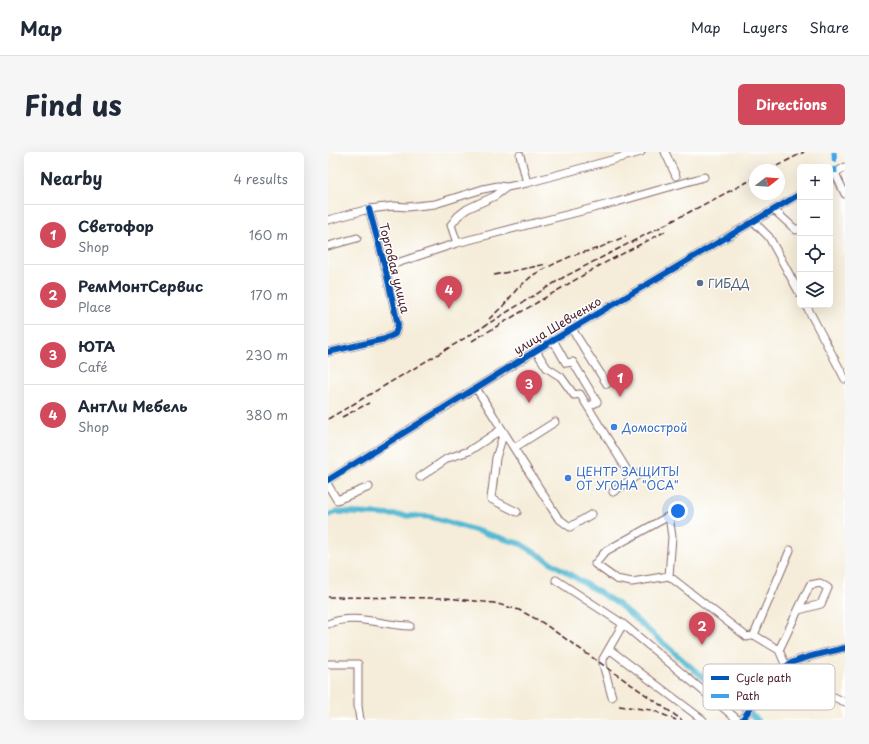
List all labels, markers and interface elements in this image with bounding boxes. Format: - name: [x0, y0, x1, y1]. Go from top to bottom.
- text: Map: [20, 14, 62, 42]
- text: Map: [691, 17, 721, 38]
- text: Layers: [743, 17, 788, 38]
- text: Share: [810, 17, 849, 38]
- text: Find us: [24, 83, 122, 126]
- button: Directions: [738, 84, 845, 125]
- north arrow: [749, 164, 785, 200]
- map controls: [797, 164, 833, 308]
- button: +: [797, 164, 833, 200]
- text: Nearby: [40, 165, 102, 191]
- text: 4 results: [234, 169, 288, 188]
- button: −: [797, 200, 833, 236]
- text: Светофор: [78, 214, 154, 237]
- street label: Торговая улица: [375, 221, 415, 316]
- text: 1: [50, 225, 56, 244]
- text: 160 m: [249, 225, 288, 244]
- button: locate: [797, 236, 833, 272]
- text: Shop: [78, 237, 109, 256]
- button: layers: [797, 272, 833, 308]
- text: РемМонтСервис: [78, 274, 203, 297]
- place label: ГИБДД: [708, 274, 750, 292]
- pin: 4: [436, 276, 462, 309]
- marker: ГИБДД: [695, 278, 705, 288]
- text: 2: [48, 285, 58, 304]
- text: 170 m: [250, 285, 288, 304]
- street label: улица Шевченко: [510, 292, 605, 358]
- text: Place: [78, 297, 111, 316]
- text: ЮТА: [78, 334, 115, 357]
- text: 3: [49, 345, 57, 364]
- text: 230 m: [246, 345, 288, 364]
- text: Café: [78, 357, 107, 376]
- pin: 1: [607, 364, 633, 397]
- pin: 3: [516, 370, 542, 403]
- text: АнтЛи Мебель: [78, 394, 188, 417]
- text: 4: [49, 405, 57, 424]
- text: 380 m: [245, 405, 288, 424]
- text: Shop: [78, 417, 109, 436]
- place label: Домострой: [621, 418, 687, 436]
- marker: Домострой: [609, 422, 619, 432]
- place label: ЦЕНТР ЗАЩИТЫ ОТ УГОНА "ОСА": [576, 462, 679, 494]
- marker: ЦЕНТР ЗАЩИТЫ ОТ УГОНА "ОСА": [563, 473, 573, 483]
- your location: [668, 501, 688, 521]
- pin: 2: [689, 612, 715, 645]
- legend: [703, 664, 835, 710]
- text: Cycle path: [736, 669, 791, 686]
- text: Path: [736, 687, 760, 704]

